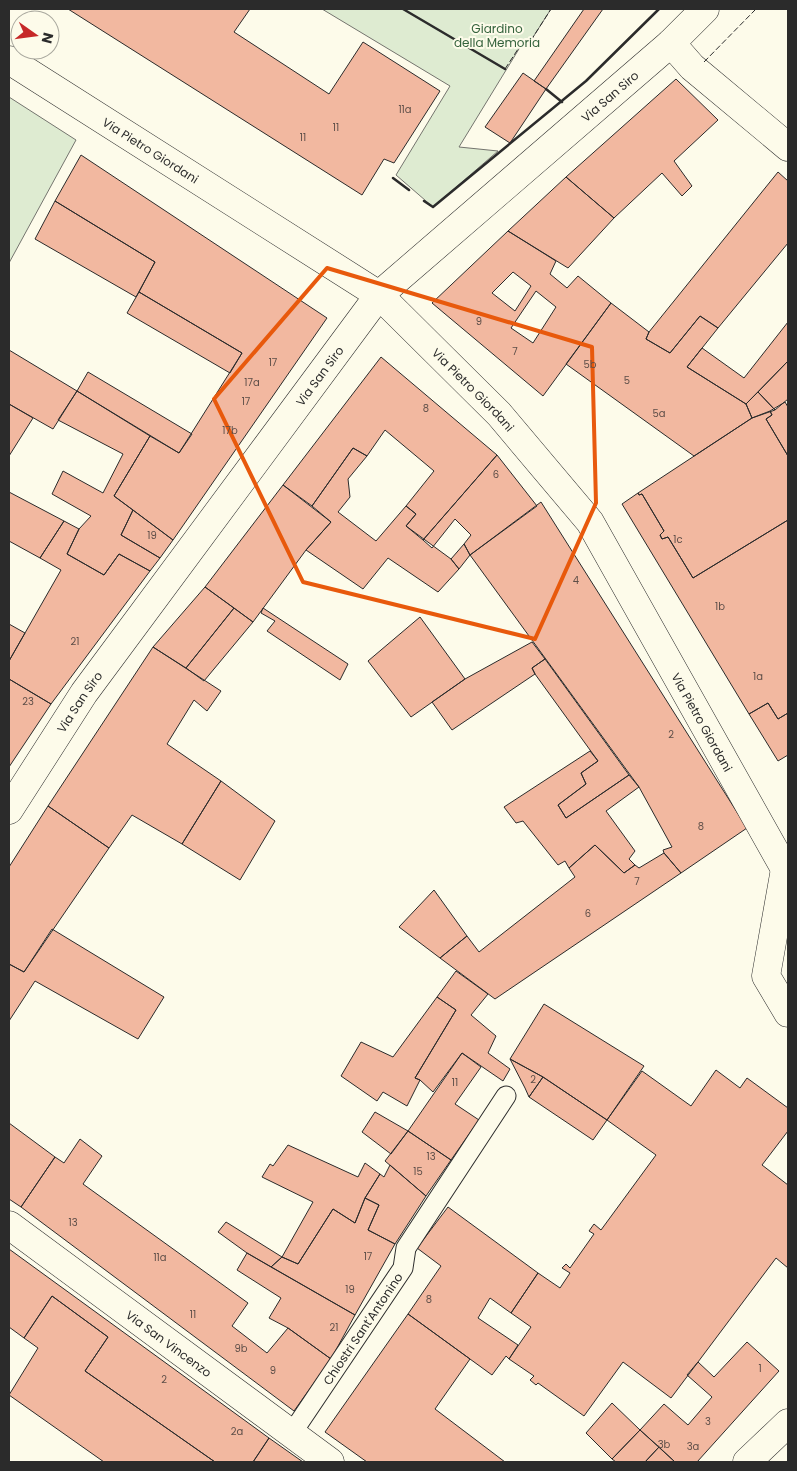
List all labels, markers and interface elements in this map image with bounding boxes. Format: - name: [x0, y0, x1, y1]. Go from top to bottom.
- north arrow: [10, 10, 60, 60]
- park label: Giardino della Memoria: [454, 20, 540, 51]
- text: N: [37, 31, 59, 46]
- street label: Via San Siro: [577, 66, 642, 126]
- house number: 11a: [398, 102, 412, 117]
- street label: Via Pietro Giordani: [99, 113, 202, 187]
- house number: 11: [333, 120, 339, 135]
- house number: 11: [300, 130, 306, 145]
- house number: 9: [476, 314, 482, 329]
- street label: Via San Siro: [291, 342, 347, 409]
- street label: Via Pietro Giordani: [429, 344, 519, 435]
- house number: 7: [512, 344, 518, 359]
- house number: 17: [269, 355, 278, 370]
- house number: 5b: [583, 357, 597, 372]
- house number: 5: [624, 373, 630, 388]
- house number: 17a: [244, 375, 260, 390]
- house number: 17: [242, 394, 251, 409]
- house number: 8: [423, 401, 429, 416]
- house number: 5a: [652, 406, 666, 421]
- house number: 17b: [222, 423, 238, 438]
- house number: 6: [493, 467, 499, 482]
- house number: 19: [147, 528, 157, 543]
- house number: 1c: [673, 532, 683, 547]
- house number: 4: [573, 573, 579, 588]
- house number: 1b: [715, 599, 725, 614]
- house number: 21: [71, 634, 79, 649]
- street label: Via San Siro: [52, 667, 106, 736]
- house number: 1a: [753, 669, 763, 684]
- street label: Via Pietro Giordani: [668, 670, 737, 775]
- house number: 23: [22, 694, 34, 709]
- house number: 2: [668, 727, 674, 742]
- house number: 8: [698, 819, 704, 834]
- house number: 7: [634, 874, 640, 889]
- house number: 6: [585, 906, 591, 921]
- house number: 2: [530, 1072, 536, 1087]
- house number: 11: [452, 1075, 458, 1090]
- house number: 13: [426, 1149, 436, 1164]
- house number: 15: [413, 1164, 423, 1179]
- house number: 13: [68, 1215, 78, 1230]
- house number: 17: [364, 1249, 373, 1264]
- house number: 11a: [153, 1250, 167, 1265]
- street label: Chiostri Sant'Antonino: [318, 1269, 406, 1388]
- house number: 19: [345, 1282, 355, 1297]
- house number: 8: [426, 1292, 432, 1307]
- street label: Via San Vincenzo: [123, 1306, 216, 1381]
- house number: 11: [190, 1307, 196, 1322]
- house number: 21: [330, 1320, 338, 1335]
- house number: 9b: [234, 1341, 248, 1356]
- house number: 1: [758, 1361, 762, 1376]
- house number: 9: [270, 1363, 276, 1378]
- house number: 2: [161, 1372, 167, 1387]
- house number: 3: [705, 1414, 711, 1429]
- house number: 2a: [231, 1424, 243, 1439]
- house number: 3b: [658, 1437, 671, 1452]
- house number: 3a: [687, 1439, 699, 1454]

